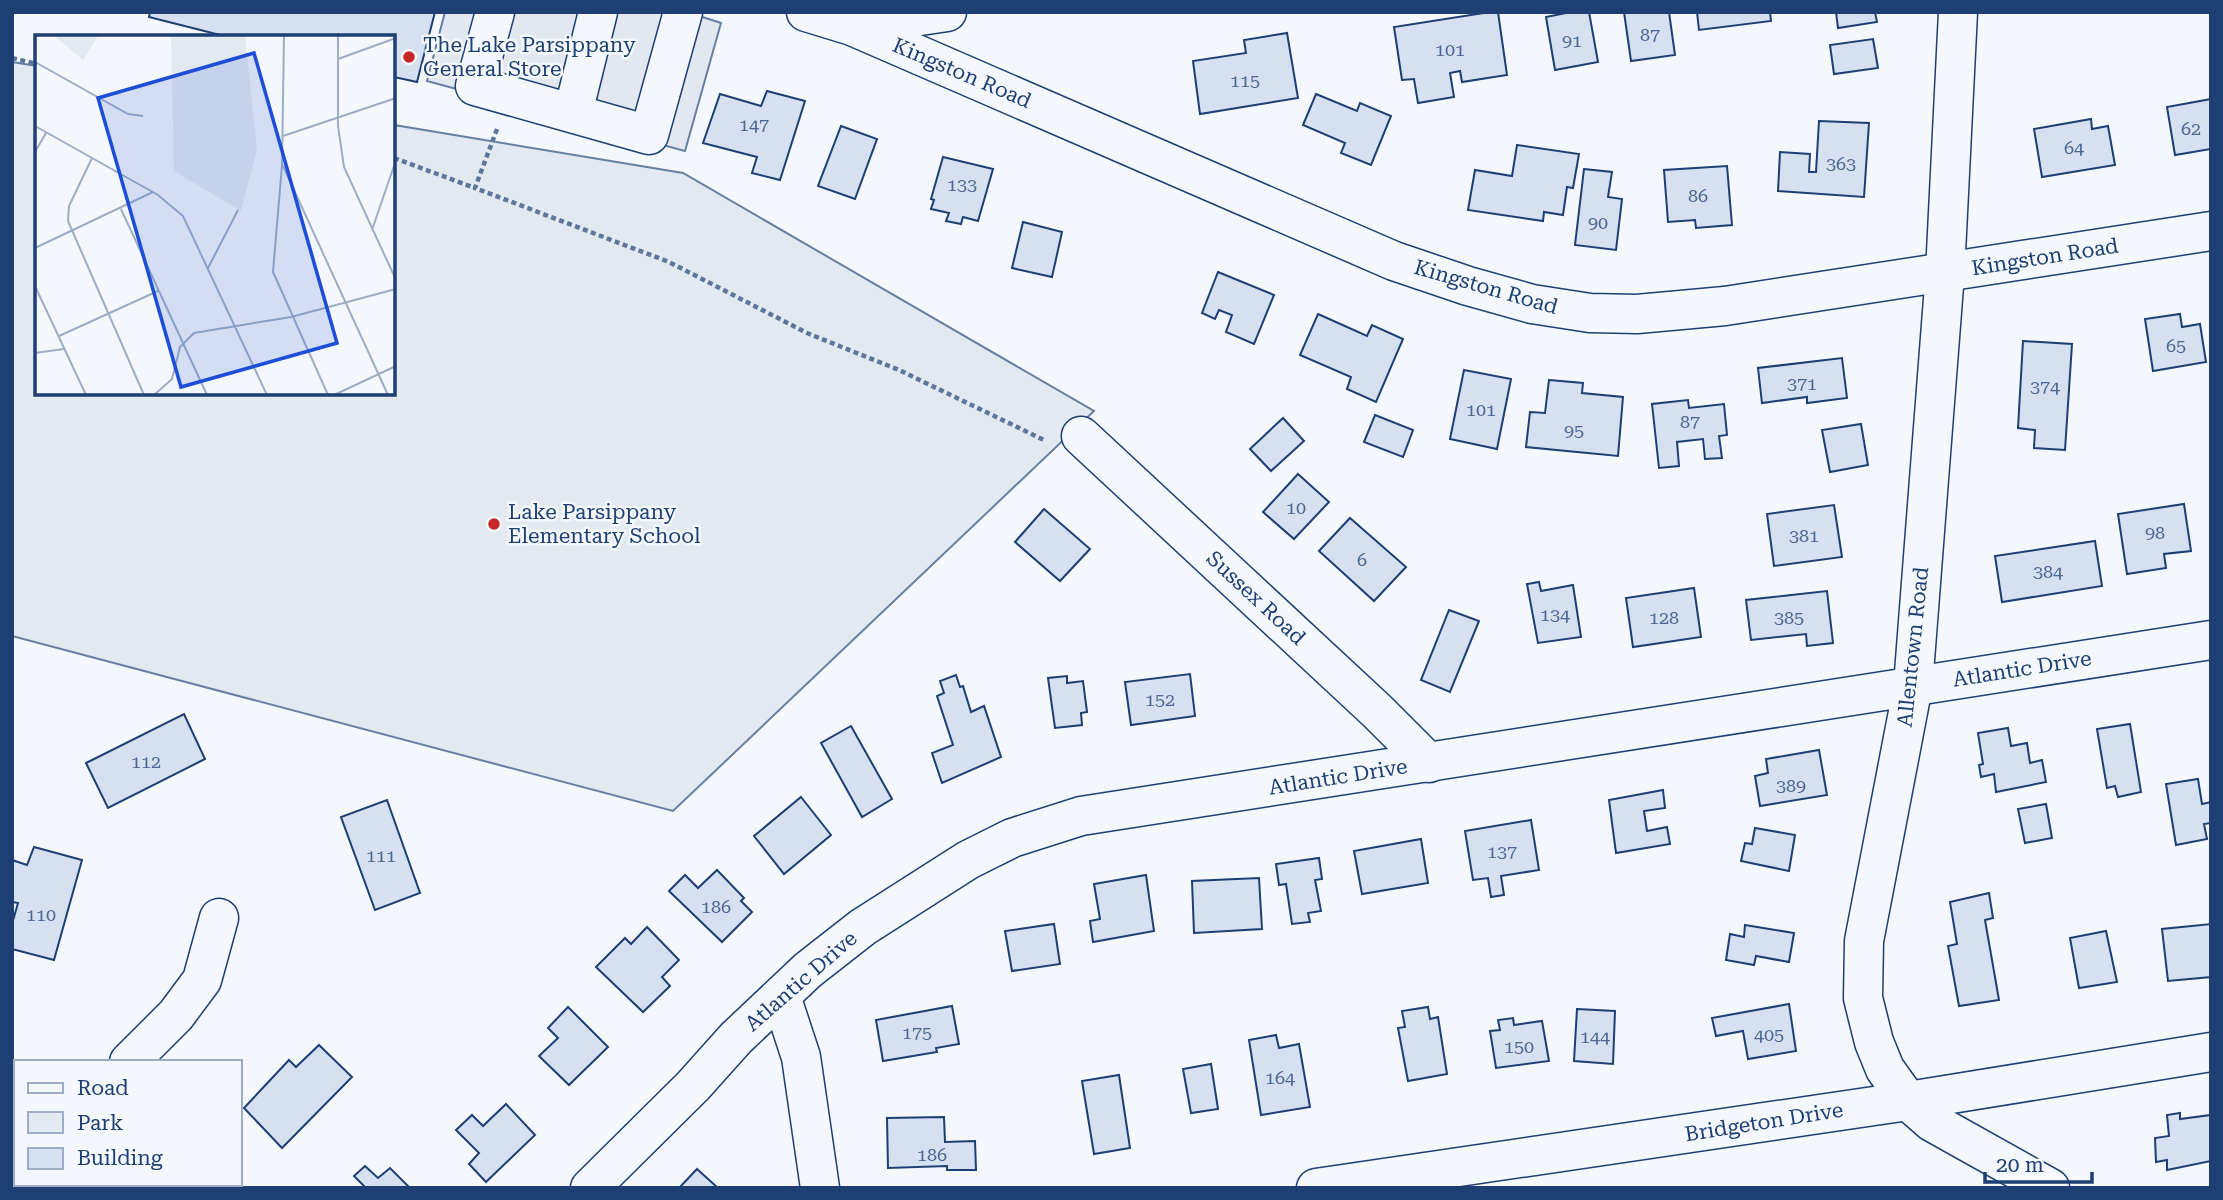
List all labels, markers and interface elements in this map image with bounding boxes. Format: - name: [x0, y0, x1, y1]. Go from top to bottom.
- house number: 87: [1640, 24, 1660, 45]
- house number: 91: [1562, 30, 1582, 51]
- place label: The Lake Parsippany General Store: [423, 33, 636, 81]
- street label: Kingston Road: [889, 33, 1035, 113]
- inset map: [35, 35, 396, 396]
- house number: 101: [1435, 39, 1465, 60]
- marker: The Lake Parsippany General Store: [401, 49, 417, 65]
- house number: 115: [1230, 70, 1260, 91]
- house number: 147: [739, 114, 769, 135]
- house number: 62: [2181, 118, 2201, 139]
- house number: 64: [2064, 137, 2084, 158]
- house number: 363: [1826, 153, 1856, 174]
- house number: 133: [947, 174, 977, 195]
- house number: 86: [1688, 185, 1708, 206]
- house number: 90: [1588, 212, 1608, 233]
- street label: Kingston Road: [1970, 233, 2121, 280]
- street label: Kingston Road: [1411, 255, 1561, 319]
- house number: 65: [2166, 335, 2186, 356]
- house number: 371: [1787, 373, 1817, 394]
- house number: 374: [2030, 376, 2060, 397]
- house number: 101: [1466, 399, 1496, 420]
- house number: 87: [1680, 411, 1700, 432]
- house number: 95: [1564, 420, 1584, 441]
- house number: 10: [1286, 497, 1306, 518]
- place label: Lake Parsippany Elementary School: [508, 500, 701, 548]
- marker: Lake Parsippany Elementary School: [486, 516, 502, 532]
- house number: 98: [2145, 522, 2165, 543]
- house number: 381: [1789, 525, 1819, 546]
- street label: Sussex Road: [1202, 546, 1311, 650]
- house number: 6: [1357, 549, 1367, 570]
- house number: 384: [2033, 561, 2063, 582]
- street label: Allentown Road: [1893, 565, 1933, 728]
- house number: 134: [1540, 604, 1570, 625]
- house number: 128: [1649, 607, 1679, 628]
- house number: 385: [1774, 607, 1804, 628]
- street label: Atlantic Drive: [1951, 646, 2093, 692]
- house number: 152: [1145, 689, 1175, 710]
- house number: 112: [131, 751, 161, 772]
- street label: Atlantic Drive: [1267, 754, 1409, 800]
- house number: 389: [1776, 775, 1806, 796]
- house number: 137: [1487, 841, 1517, 862]
- house number: 111: [366, 845, 396, 866]
- house number: 186: [701, 896, 731, 917]
- house number: 110: [26, 904, 56, 925]
- street label: Atlantic Drive: [740, 926, 862, 1036]
- house number: 175: [902, 1022, 932, 1043]
- house number: 405: [1754, 1024, 1784, 1045]
- house number: 144: [1580, 1026, 1610, 1047]
- house number: 150: [1504, 1036, 1534, 1057]
- legend: [14, 1060, 242, 1186]
- house number: 164: [1265, 1067, 1295, 1088]
- text: Road: [77, 1076, 129, 1100]
- street label: Bridgeton Drive: [1683, 1098, 1845, 1146]
- text: Park: [77, 1111, 123, 1135]
- scale bar: [1985, 1140, 2092, 1184]
- house number: 186: [917, 1144, 947, 1165]
- text: Building: [77, 1146, 163, 1170]
- text: 20 m: [1996, 1153, 2044, 1177]

